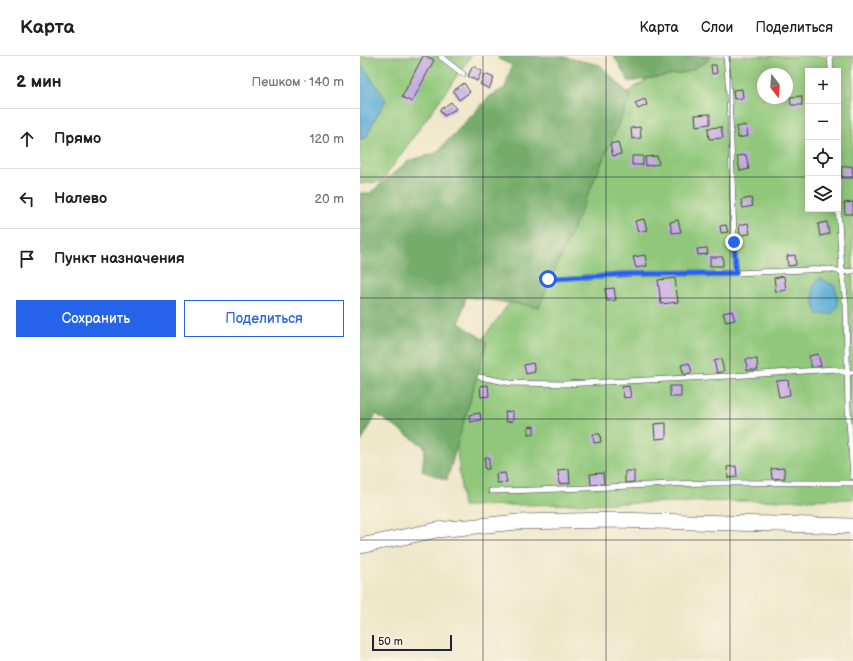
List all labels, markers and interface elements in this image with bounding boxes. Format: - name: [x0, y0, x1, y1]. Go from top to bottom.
- text: Карта: [20, 16, 74, 39]
- text: Карта: [639, 19, 679, 36]
- text: Слои: [701, 19, 733, 36]
- text: Поделиться: [755, 19, 833, 36]
- north arrow: [757, 68, 793, 104]
- map controls: [805, 68, 841, 212]
- button: +: [805, 68, 841, 104]
- text: 2 мин: [16, 72, 62, 92]
- text: Пешком · 140 m: [252, 74, 344, 90]
- button: −: [805, 104, 841, 140]
- icon: ahead: [16, 128, 38, 150]
- text: Прямо: [54, 129, 101, 148]
- text: 120 m: [309, 131, 344, 147]
- button: locate: [805, 140, 841, 176]
- button: layers: [805, 176, 841, 212]
- icon: left: [16, 188, 38, 210]
- text: Налево: [54, 189, 107, 208]
- text: 20 m: [314, 191, 344, 207]
- route end: [725, 233, 743, 251]
- icon: arrive: [16, 248, 38, 270]
- text: Пункт назначения: [54, 249, 185, 268]
- route start: [539, 270, 557, 288]
- button: Сохранить: [16, 300, 176, 337]
- button: Поделиться: [184, 300, 344, 337]
- scale bar: [372, 633, 452, 652]
- text: 50 m: [378, 635, 403, 648]

